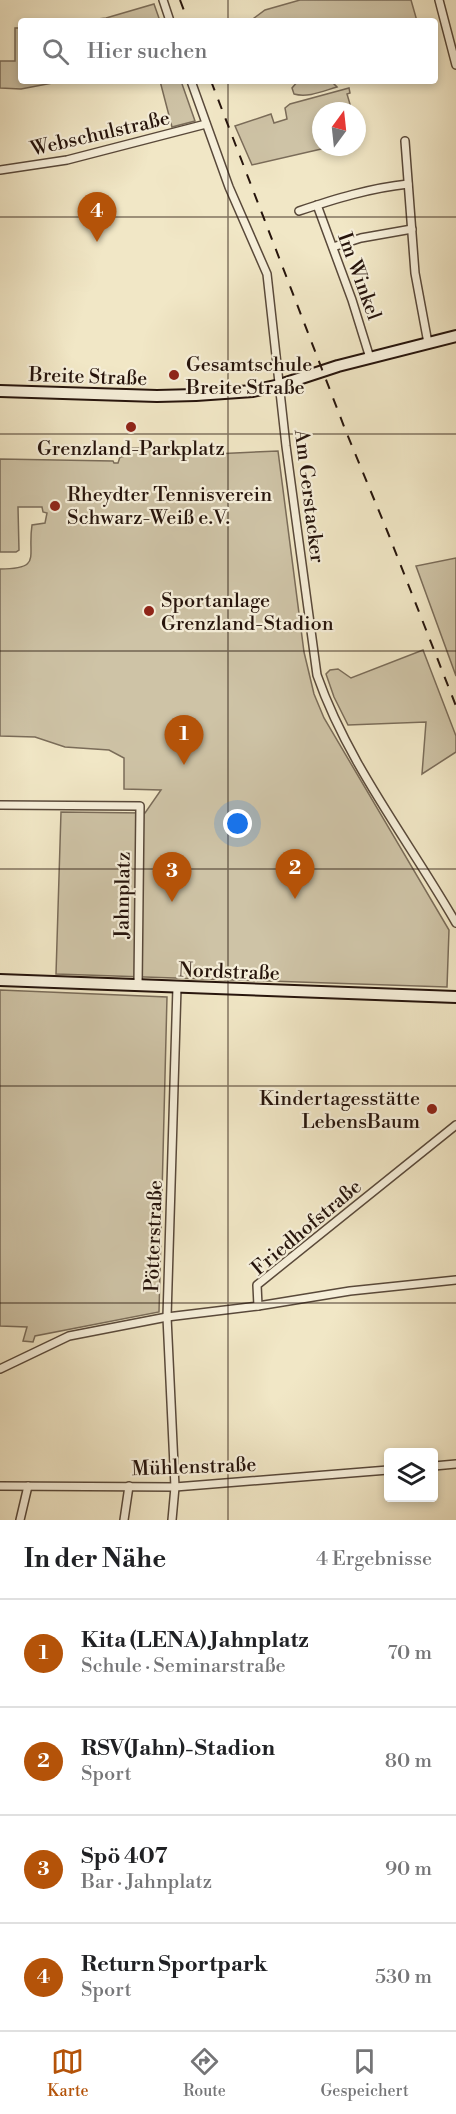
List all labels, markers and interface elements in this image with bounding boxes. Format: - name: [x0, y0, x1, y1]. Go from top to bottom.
- search box: [18, 18, 438, 84]
- icon: search: [39, 35, 72, 68]
- text: Hier suchen: [87, 38, 207, 65]
- north arrow: [312, 102, 366, 156]
- street label: Webschulstraße: [27, 106, 172, 163]
- pin: 4: [78, 192, 116, 242]
- street label: Im Winkel: [331, 229, 386, 324]
- place label: Gesamtschule Breite Straße: [185, 353, 312, 401]
- street label: Breite Straße: [27, 363, 148, 392]
- marker: Gesamtschule Breite Straße: [167, 368, 181, 382]
- marker: Grenzland-Parkplatz: [124, 420, 138, 434]
- street label: Am Gerstacker: [288, 427, 329, 565]
- place label: Grenzland-Parkplatz: [37, 437, 225, 462]
- place label: Rheydter Tennisverein Schwarz-Weiß e.V.: [67, 483, 272, 531]
- marker: Rheydter Tennisverein Schwarz-Weiß e.V.: [48, 499, 62, 513]
- place label: Sportanlage Grenzland-Stadion: [161, 589, 334, 637]
- marker: Sportanlage Grenzland-Stadion: [142, 604, 156, 618]
- pin: 1: [164, 716, 204, 765]
- your location: [223, 809, 252, 838]
- pin: 2: [276, 850, 314, 899]
- street label: Jahnplatz: [110, 851, 137, 940]
- pin: 3: [152, 852, 192, 902]
- street label: Nordstraße: [178, 958, 280, 987]
- place label: Kindertagesstätte LebensBaum: [259, 1087, 420, 1135]
- marker: Kindertagesstätte LebensBaum: [425, 1102, 439, 1116]
- street label: Friedhofstraße: [247, 1175, 367, 1282]
- street label: Pötterstraße: [140, 1180, 169, 1293]
- map controls: [384, 1448, 438, 1502]
- button: layers: [384, 1448, 438, 1502]
- street label: Mühlenstraße: [131, 1453, 257, 1482]
- text: In der Nähe: [24, 1543, 166, 1575]
- text: 4 Ergebnisse: [316, 1547, 432, 1572]
- text: Kita (LENA) Jahnplatz: [81, 1627, 309, 1654]
- text: 1: [39, 1641, 48, 1666]
- text: 70 m: [388, 1641, 432, 1666]
- text: Schule · Seminarstraße: [81, 1654, 286, 1679]
- text: RSV(Jahn)-Stadion: [81, 1735, 275, 1762]
- text: 2: [37, 1749, 50, 1774]
- text: 80 m: [385, 1749, 432, 1774]
- text: Sport: [81, 1762, 132, 1787]
- text: Spö 407: [81, 1843, 168, 1870]
- text: 3: [37, 1857, 50, 1882]
- text: 90 m: [385, 1857, 432, 1882]
- text: Bar · Jahnplatz: [81, 1870, 212, 1895]
- text: Return Sportpark: [81, 1951, 267, 1978]
- text: 4: [37, 1965, 50, 1990]
- text: 530 m: [375, 1965, 432, 1990]
- text: Sport: [81, 1978, 132, 2003]
- tab: Karte: [47, 2045, 89, 2101]
- tab: Route: [183, 2045, 226, 2101]
- tab: Gespeichert: [321, 2045, 409, 2101]

